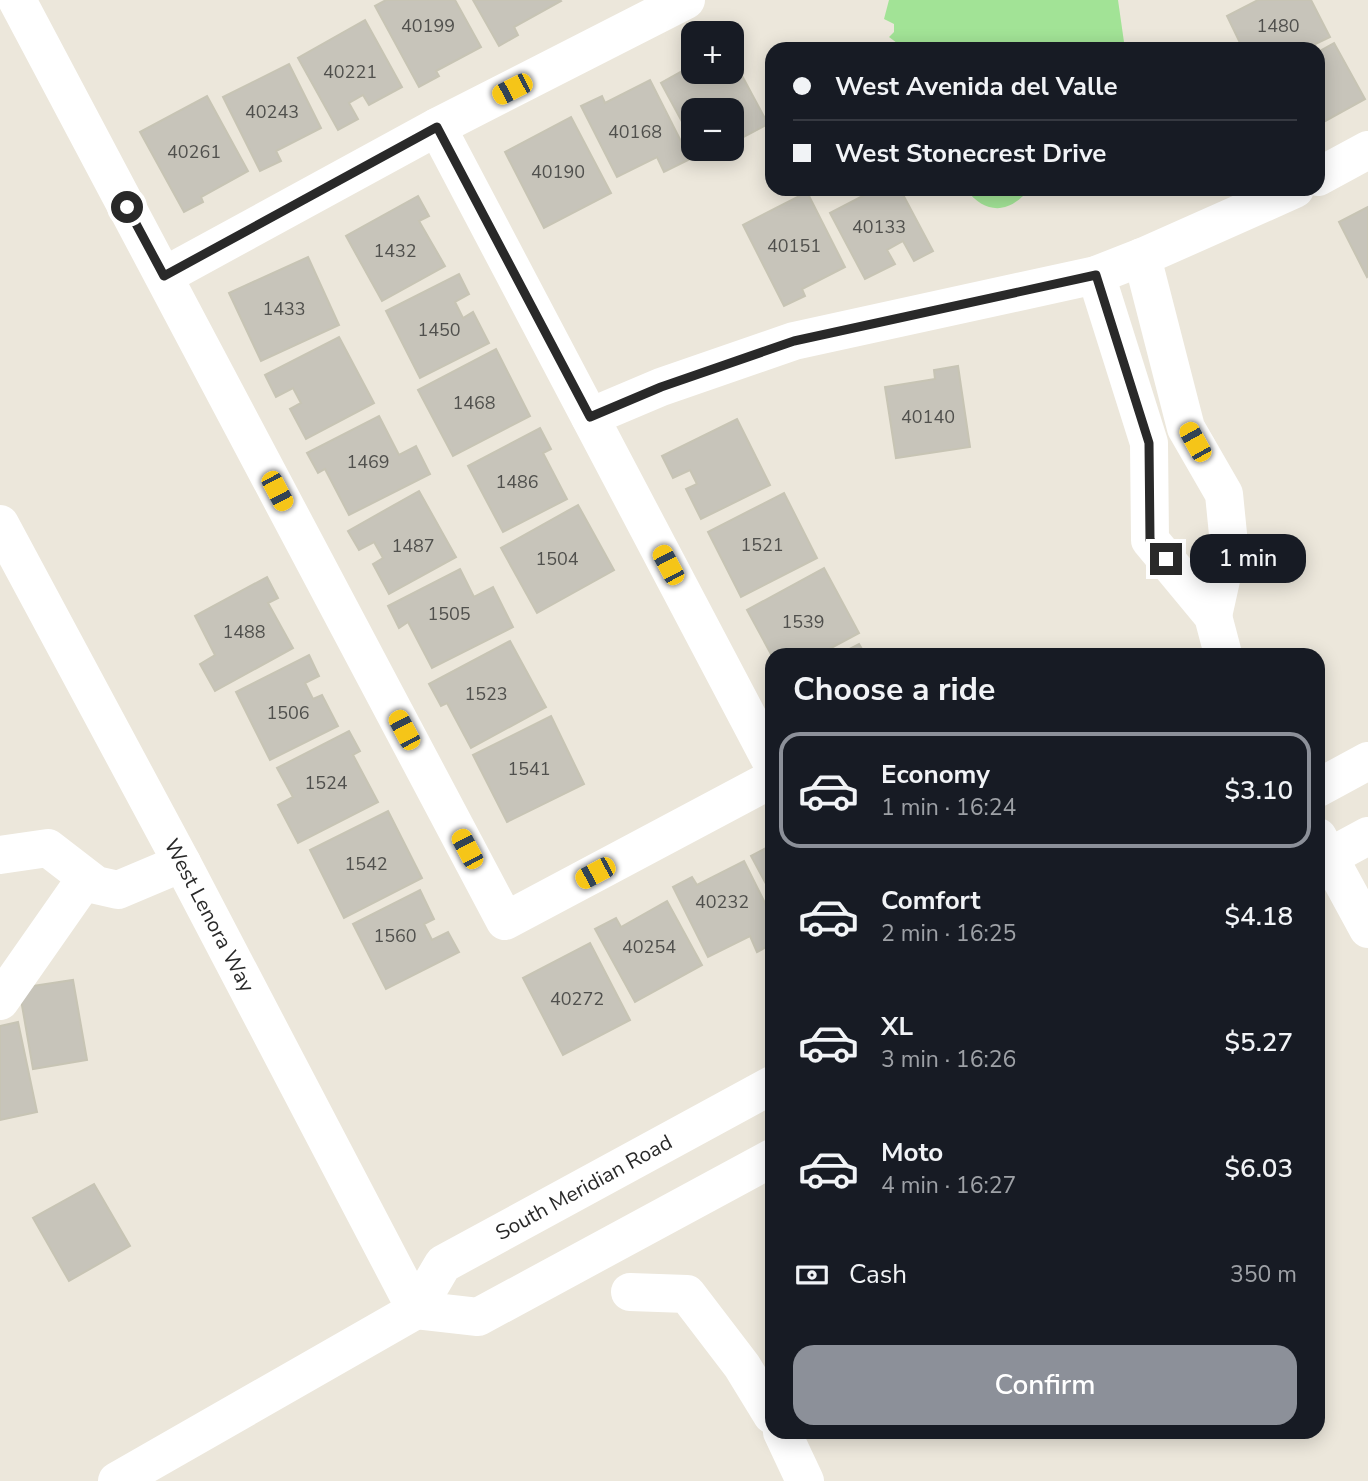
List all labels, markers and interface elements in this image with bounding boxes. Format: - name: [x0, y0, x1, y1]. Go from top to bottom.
- house number: 40199: [401, 14, 455, 38]
- house number: 1480: [1256, 14, 1300, 38]
- map controls: [681, 21, 744, 161]
- button: +: [681, 21, 744, 84]
- house number: 40221: [323, 60, 377, 84]
- text: West Avenida del Valle: [835, 69, 1118, 104]
- car: [489, 70, 536, 108]
- button: −: [681, 98, 744, 161]
- house number: 40243: [245, 100, 299, 124]
- house number: 40168: [608, 120, 662, 144]
- text: West Stonecrest Drive: [835, 136, 1106, 171]
- house number: 40261: [167, 140, 221, 164]
- house number: 40190: [531, 160, 585, 184]
- route start: [111, 191, 143, 223]
- house number: 40133: [852, 215, 906, 239]
- house number: 40151: [767, 234, 821, 258]
- house number: 1432: [373, 239, 417, 263]
- house number: 1433: [262, 297, 306, 321]
- house number: 1450: [417, 318, 461, 342]
- house number: 1468: [452, 391, 496, 415]
- house number: 40140: [901, 405, 955, 429]
- car: [1176, 419, 1215, 465]
- house number: 1469: [346, 450, 390, 474]
- car: [258, 468, 297, 514]
- house number: 1486: [495, 470, 539, 494]
- house number: 1521: [740, 533, 784, 557]
- house number: 1487: [391, 534, 435, 558]
- callout: 1 min: [1190, 534, 1306, 584]
- car: [649, 542, 688, 588]
- route end: [1150, 543, 1182, 575]
- text: 1 min: [1219, 543, 1277, 574]
- house number: 1504: [535, 547, 579, 571]
- house number: 1505: [427, 602, 471, 626]
- house number: 1539: [781, 610, 825, 634]
- house number: 1488: [222, 620, 266, 644]
- text: Choose a ride: [793, 668, 995, 711]
- house number: 1523: [464, 682, 508, 706]
- house number: 1506: [266, 701, 310, 725]
- car: [385, 707, 424, 753]
- house number: 1541: [507, 757, 551, 781]
- text: Economy: [881, 757, 990, 792]
- icon: car: [797, 759, 860, 822]
- house number: 1524: [304, 771, 348, 795]
- text: $3.10: [1224, 773, 1293, 808]
- text: 1 min · 16:24: [881, 792, 1016, 823]
- car: [448, 826, 487, 872]
- street label: West Lenora Way: [158, 834, 261, 997]
- house number: 1542: [344, 852, 388, 876]
- car: [572, 854, 619, 892]
- text: Comfort: [881, 883, 981, 918]
- icon: car: [797, 885, 860, 948]
- house number: 40232: [695, 890, 749, 914]
- text: $4.18: [1224, 899, 1293, 934]
- text: 2 min · 16:25: [881, 918, 1016, 949]
- house number: 1560: [373, 924, 417, 948]
- house number: 40254: [622, 935, 676, 959]
- house number: 40272: [550, 987, 604, 1011]
- text: XL: [881, 1009, 913, 1044]
- icon: car: [797, 1011, 860, 1074]
- text: $5.27: [1224, 1025, 1293, 1060]
- text: 3 min · 16:26: [881, 1044, 1016, 1075]
- street label: South Meridian Road: [490, 1128, 677, 1247]
- text: Moto: [881, 1135, 943, 1170]
- icon: car: [797, 1137, 860, 1200]
- text: $6.03: [1224, 1151, 1293, 1186]
- text: 4 min · 16:27: [881, 1170, 1016, 1201]
- icon: cash: [793, 1256, 831, 1294]
- text: Cash: [849, 1257, 907, 1292]
- text: 350 m: [1230, 1259, 1297, 1290]
- button: Confirm: [793, 1345, 1297, 1425]

